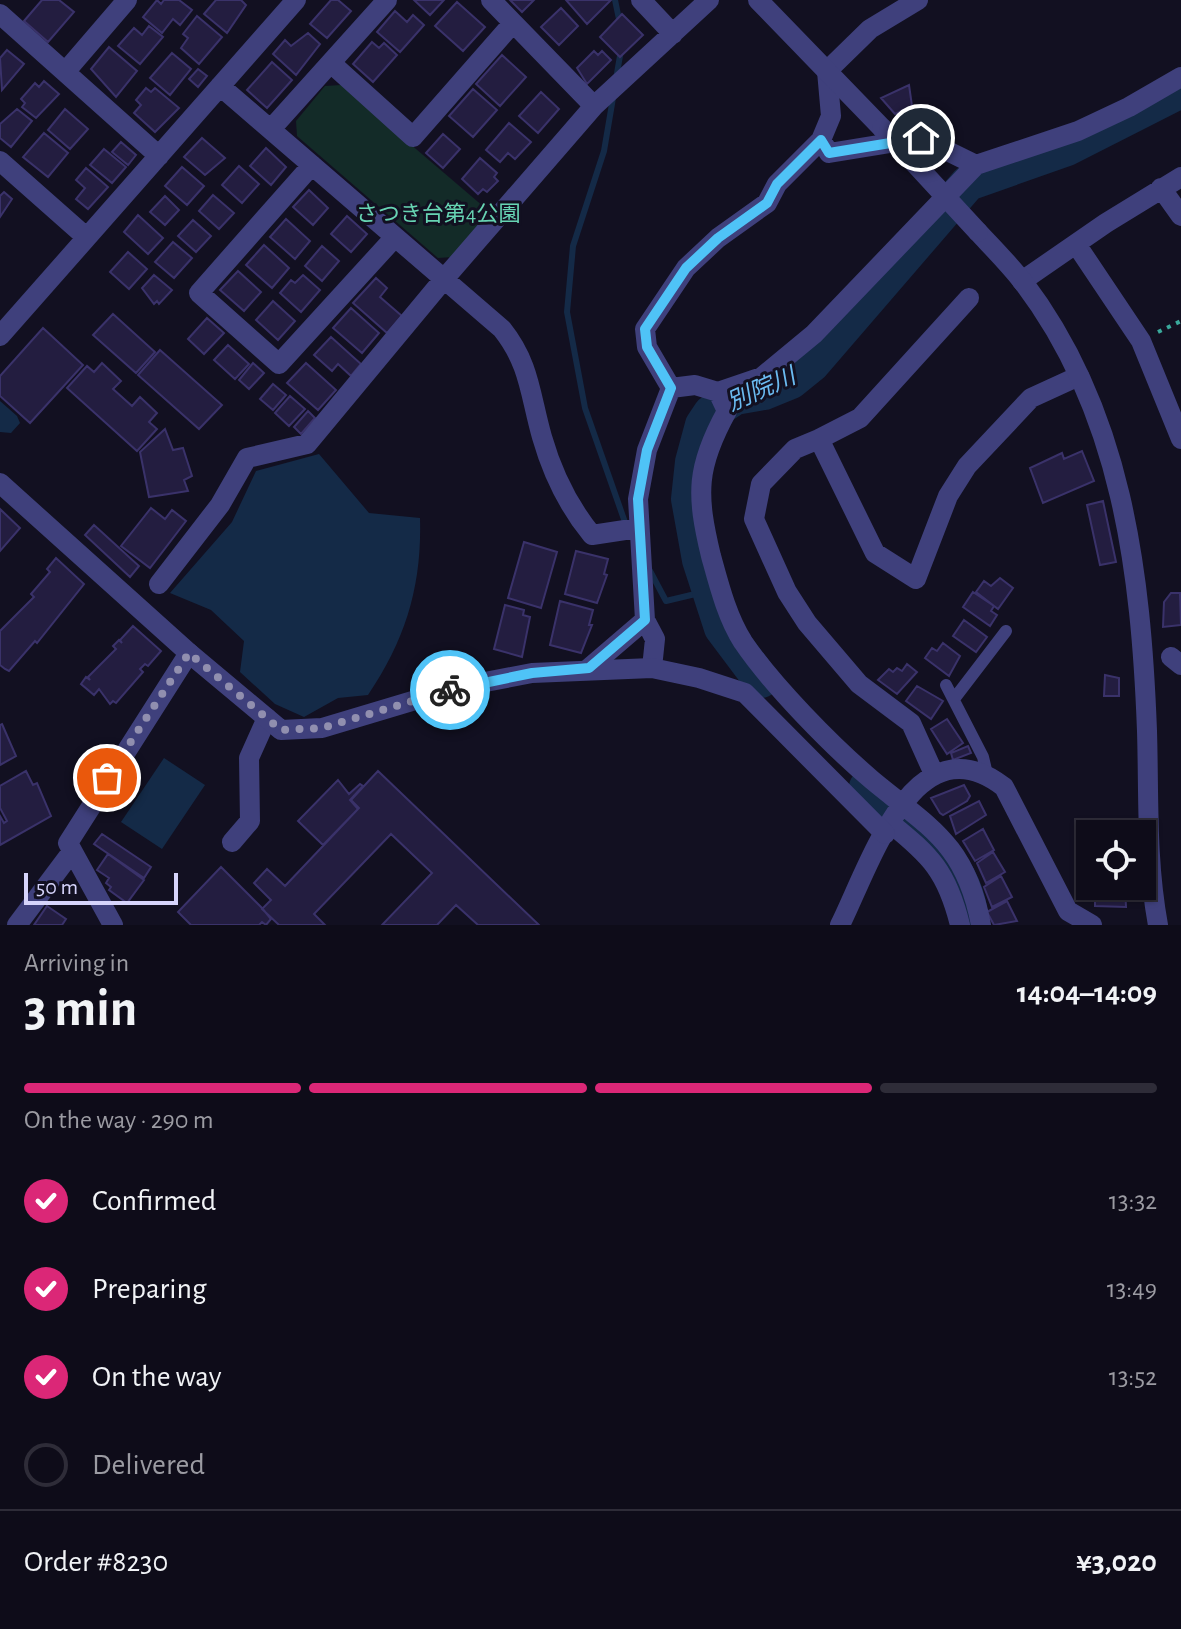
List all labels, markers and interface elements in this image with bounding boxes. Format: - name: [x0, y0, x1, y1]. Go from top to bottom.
- pin: [887, 104, 955, 172]
- icon: home: [899, 116, 943, 160]
- park label: さつき台第4公園: [356, 202, 520, 225]
- water label: 別院川: [723, 361, 802, 416]
- courier: [410, 650, 490, 730]
- icon: bike: [428, 668, 472, 712]
- pin: [73, 744, 141, 812]
- icon: bag: [85, 756, 129, 800]
- map controls: [1076, 820, 1156, 900]
- button: locate: [1076, 820, 1156, 900]
- scale bar: [24, 869, 178, 905]
- text: 50 m: [36, 876, 78, 898]
- text: Arriving in: [24, 950, 129, 976]
- text: 14:04–14:09: [1017, 978, 1157, 1008]
- text: 3 min: [24, 983, 137, 1035]
- text: On the way · 290 m: [24, 1107, 214, 1133]
- icon: check: [24, 1179, 68, 1223]
- text: Confirmed: [92, 1186, 216, 1216]
- text: 13:32: [1109, 1188, 1157, 1214]
- icon: check: [24, 1267, 68, 1311]
- text: Preparing: [92, 1274, 207, 1304]
- text: 13:49: [1107, 1276, 1157, 1302]
- icon: check: [24, 1355, 68, 1399]
- text: On the way: [92, 1362, 221, 1392]
- text: 13:52: [1109, 1364, 1157, 1390]
- text: Delivered: [92, 1450, 205, 1480]
- text: Order #8230: [24, 1547, 168, 1577]
- text: ¥3,020: [1076, 1547, 1157, 1577]

